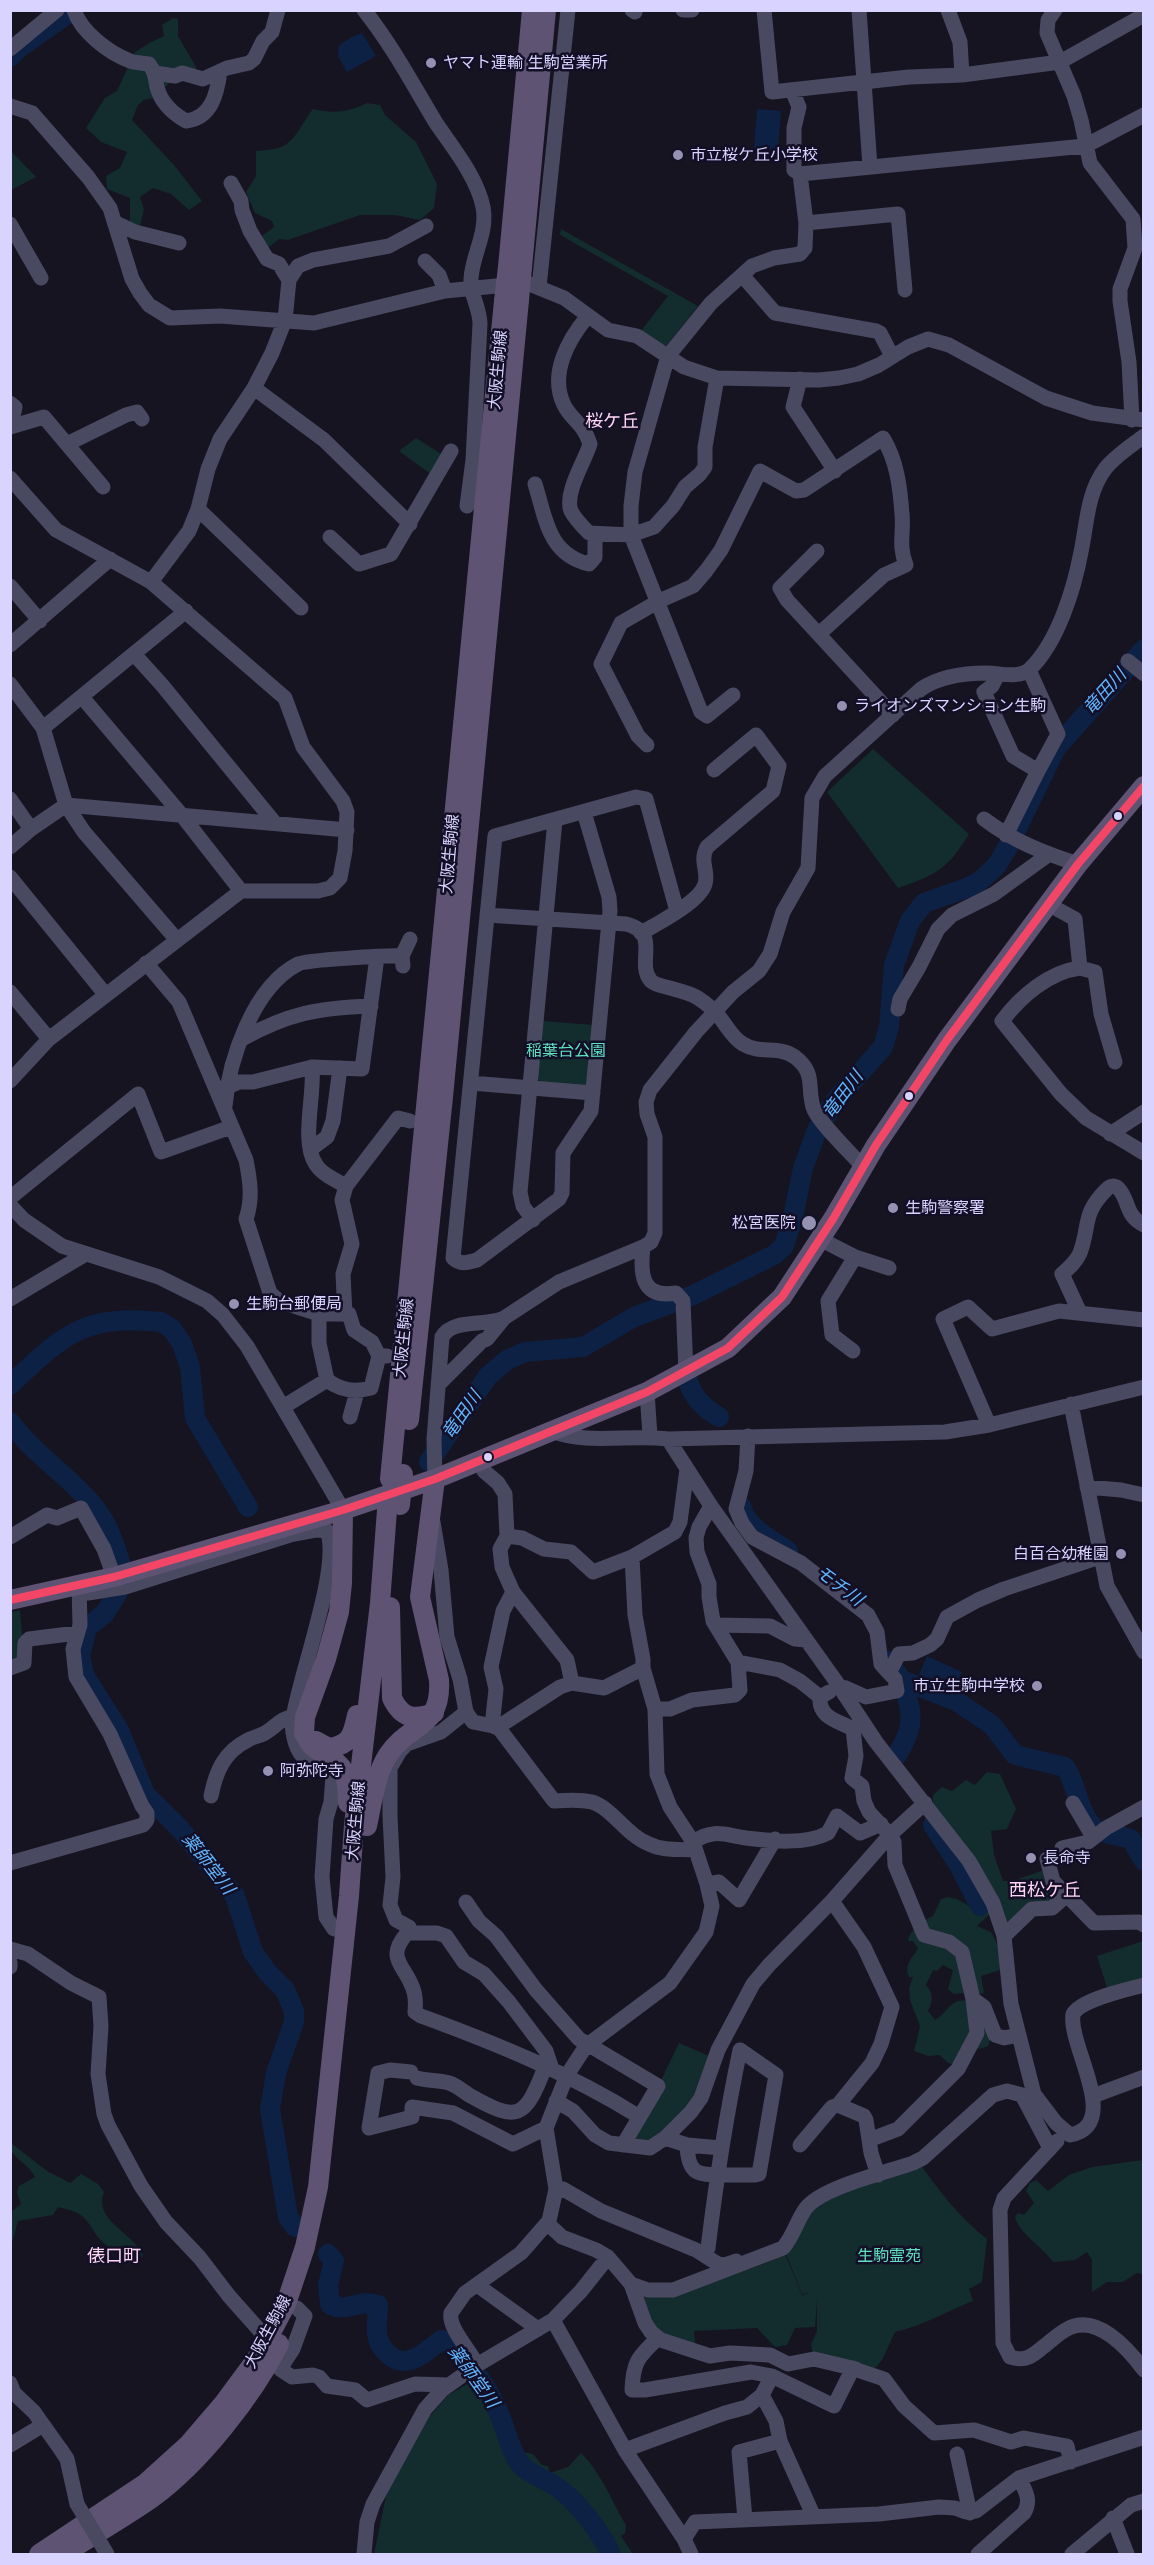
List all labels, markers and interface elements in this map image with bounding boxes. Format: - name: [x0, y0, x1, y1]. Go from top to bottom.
- place label: ヤマト運輸 生駒営業所: [443, 53, 607, 73]
- marker: ヤマト運輸 生駒営業所: [424, 56, 438, 70]
- place label: 市立桜ケ丘小学校: [690, 145, 818, 165]
- marker: 市立桜ケ丘小学校: [671, 148, 685, 162]
- street label: 大阪生駒線: [485, 329, 511, 411]
- district label: 桜ケ丘: [585, 411, 639, 433]
- water label: 竜田川: [1079, 665, 1131, 719]
- place label: ライオンズマンション生駒: [854, 696, 1046, 716]
- marker: ライオンズマンション生駒: [835, 699, 849, 713]
- unlabelled marker: [1112, 810, 1124, 822]
- street label: 大阪生駒線: [437, 813, 463, 895]
- park label: 稲葉台公園: [526, 1041, 606, 1061]
- water label: 竜田川: [818, 1067, 868, 1123]
- unlabelled marker: [903, 1090, 915, 1102]
- place label: 生駒警察署: [905, 1198, 985, 1218]
- marker: 生駒警察署: [886, 1201, 900, 1215]
- place label: 松宮医院: [732, 1213, 796, 1233]
- marker: 松宮医院: [800, 1214, 818, 1232]
- place label: 生駒台郵便局: [246, 1294, 342, 1314]
- marker: 生駒台郵便局: [227, 1297, 241, 1311]
- street label: 大阪生駒線: [390, 1297, 418, 1379]
- water label: 竜田川: [438, 1387, 486, 1443]
- unlabelled marker: [482, 1451, 494, 1463]
- place label: 白百合幼稚園: [1013, 1544, 1109, 1564]
- marker: 白百合幼稚園: [1114, 1547, 1128, 1561]
- water label: モチ川: [811, 1561, 867, 1611]
- place label: 市立生駒中学校: [913, 1676, 1025, 1696]
- marker: 市立生駒中学校: [1030, 1679, 1044, 1693]
- place label: 阿弥陀寺: [280, 1761, 344, 1781]
- marker: 阿弥陀寺: [261, 1764, 275, 1778]
- street label: 大阪生駒線: [343, 1780, 369, 1862]
- water label: 薬師堂川: [177, 1829, 239, 1899]
- place label: 長命寺: [1043, 1848, 1091, 1868]
- marker: 長命寺: [1024, 1851, 1038, 1865]
- district label: 西松ケ丘: [1009, 1880, 1081, 1902]
- district label: 俵口町: [87, 2246, 141, 2268]
- park label: 生駒霊苑: [857, 2246, 921, 2266]
- street label: 大阪生駒線: [241, 2292, 295, 2372]
- water label: 薬師堂川: [443, 2342, 503, 2412]

